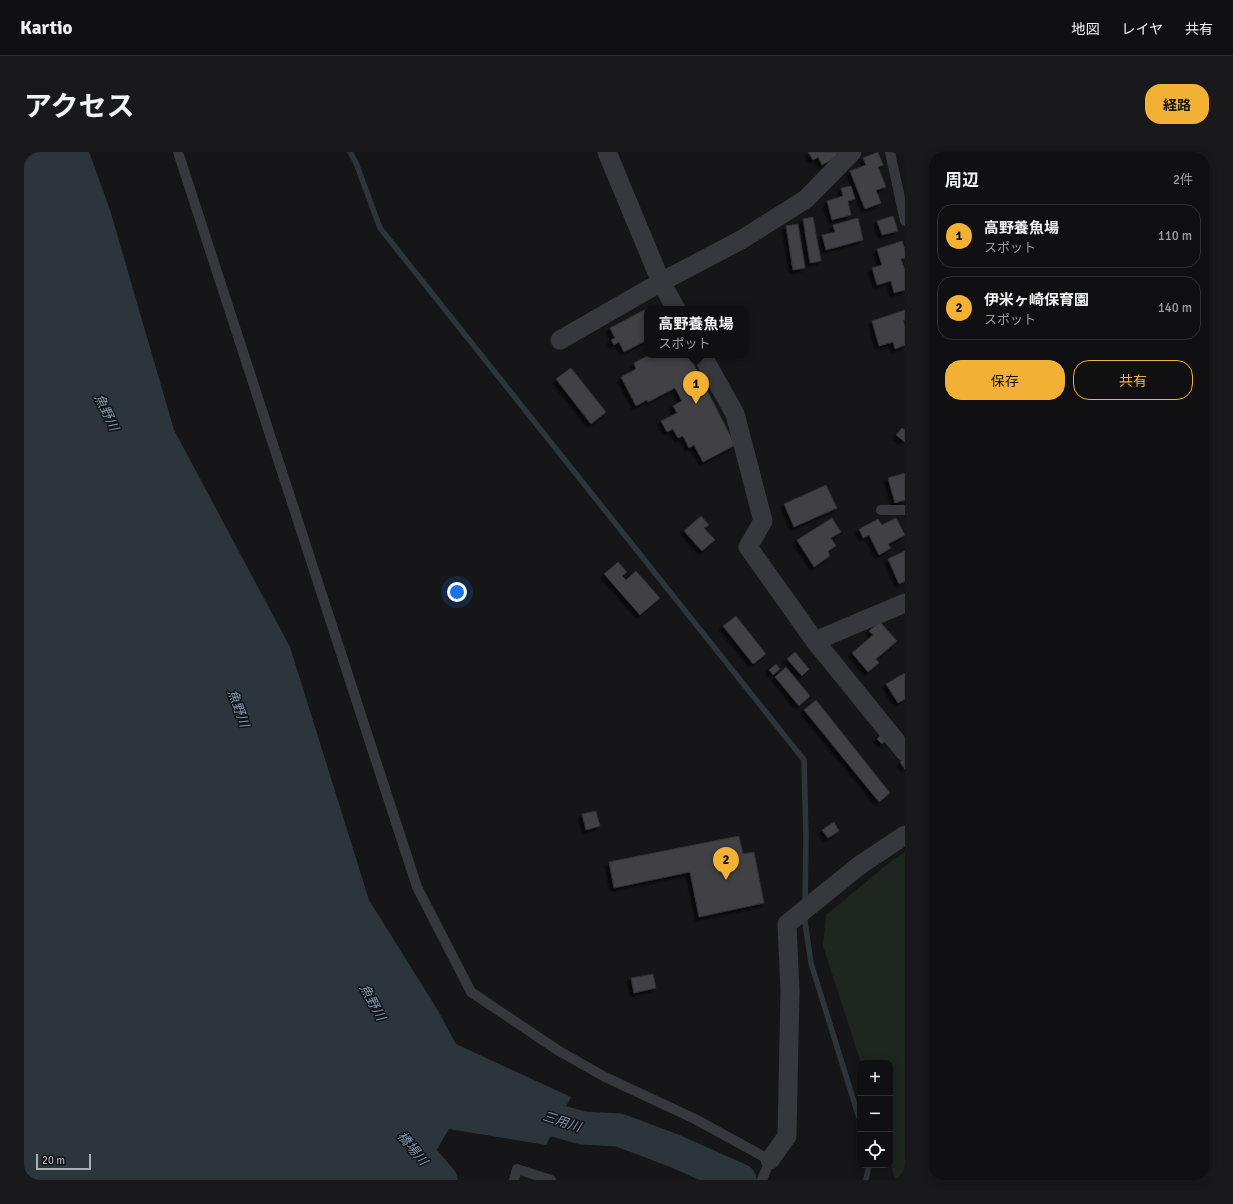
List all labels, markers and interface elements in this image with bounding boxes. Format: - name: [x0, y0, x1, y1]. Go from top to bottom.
- text: Kartio: [20, 16, 73, 40]
- text: 地図: [1071, 21, 1099, 38]
- text: レイヤ: [1121, 21, 1163, 38]
- text: 共有: [1185, 21, 1213, 38]
- button: 経路: [1145, 84, 1209, 124]
- text: アクセス: [24, 90, 135, 124]
- text: 周辺: [945, 170, 979, 191]
- text: 2件: [1173, 172, 1193, 188]
- text: 高野養魚場: [984, 219, 1059, 237]
- text: 1: [955, 228, 963, 244]
- text: 110 m: [1158, 228, 1192, 244]
- text: スポット: [984, 240, 1036, 256]
- text: 伊米ヶ崎保育園: [984, 291, 1089, 309]
- text: 2: [955, 300, 963, 316]
- text: 140 m: [1158, 300, 1192, 316]
- popup: [644, 306, 748, 358]
- text: スポット: [984, 312, 1036, 328]
- text: 高野養魚場: [658, 315, 734, 333]
- text: スポット: [658, 336, 711, 352]
- button: 保存: [945, 360, 1065, 400]
- button: 共有: [1073, 360, 1193, 400]
- pin: 1: [683, 371, 709, 404]
- water label: 魚野川: [90, 391, 123, 435]
- your location: [447, 582, 467, 602]
- water label: 魚野川: [224, 687, 253, 731]
- pin: 2: [713, 847, 739, 880]
- water label: 魚野川: [356, 981, 389, 1025]
- map controls: [857, 1060, 893, 1168]
- button: +: [857, 1060, 893, 1096]
- button: −: [857, 1096, 893, 1132]
- water label: 三用川: [541, 1108, 585, 1136]
- water label: 橋場川: [394, 1129, 432, 1170]
- button: locate: [857, 1132, 893, 1168]
- scale bar: [36, 1152, 91, 1171]
- text: 20 m: [42, 1154, 65, 1167]

